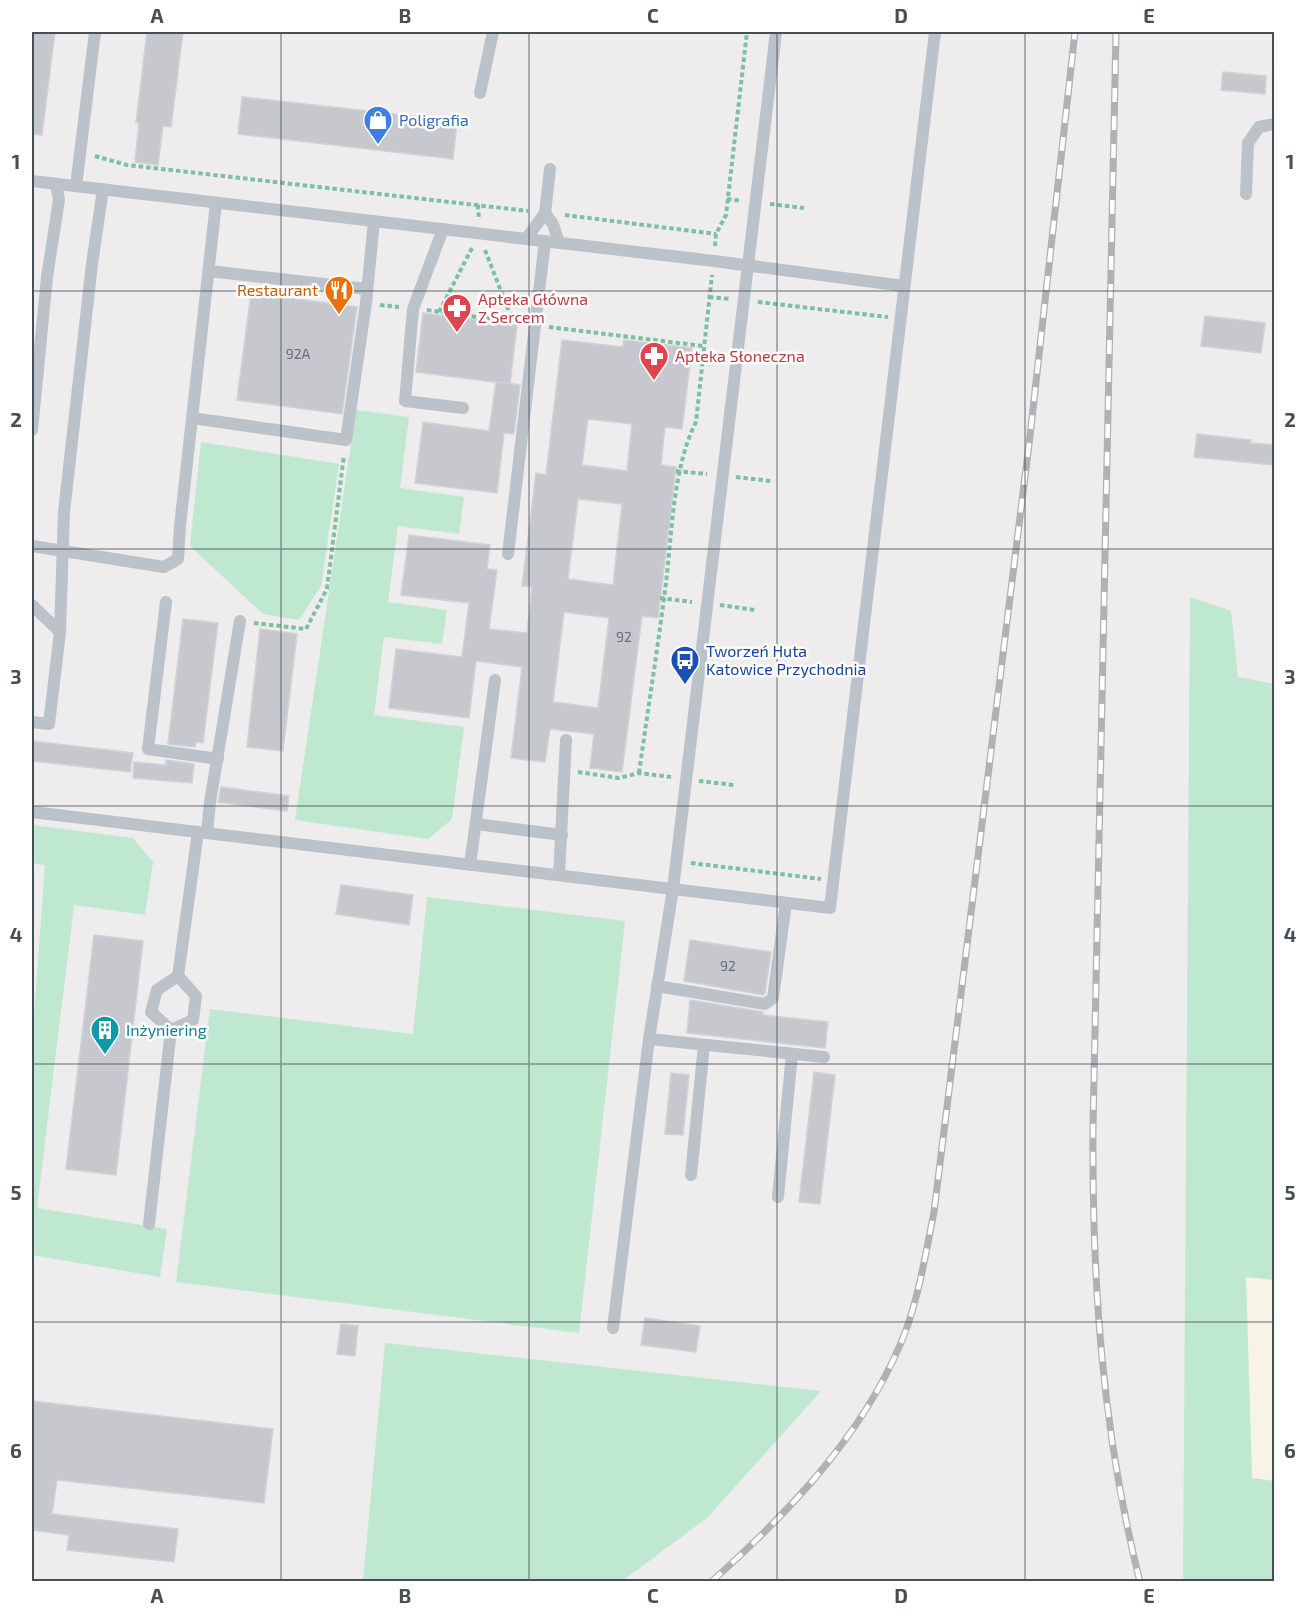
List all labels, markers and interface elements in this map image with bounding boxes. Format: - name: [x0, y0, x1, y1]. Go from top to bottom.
- text: A: [150, 3, 164, 27]
- text: B: [399, 3, 411, 27]
- text: C: [647, 3, 659, 27]
- text: D: [894, 3, 908, 27]
- text: E: [1143, 3, 1155, 27]
- shop icon: Poligrafia: [362, 104, 394, 146]
- place label: Poligrafia: [399, 110, 469, 129]
- text: 1: [12, 149, 20, 173]
- text: 1: [1286, 149, 1294, 173]
- restaurant icon: Restaurant: [323, 274, 355, 316]
- place label: Restaurant: [237, 280, 318, 299]
- place label: Apteka Główna Z Sercem: [478, 289, 588, 326]
- pharmacy icon: Apteka Główna Z Sercem: [441, 292, 473, 334]
- pharmacy icon: Apteka Słoneczna: [638, 340, 670, 382]
- house number: 92A: [286, 345, 311, 362]
- place label: Apteka Słoneczna: [675, 346, 805, 365]
- text: 2: [10, 407, 22, 431]
- text: 2: [1284, 407, 1296, 431]
- house number: 92: [616, 628, 632, 645]
- place label: Tworzeń Huta Katowice Przychodnia: [706, 641, 866, 678]
- bus stop icon: Tworzeń Huta Katowice Przychodnia: [669, 644, 701, 686]
- text: 3: [10, 664, 22, 688]
- text: 3: [1284, 664, 1296, 688]
- text: 4: [10, 922, 23, 946]
- text: 4: [1284, 922, 1297, 946]
- house number: 92: [720, 957, 736, 974]
- building icon: Inżyniering: [89, 1014, 121, 1056]
- place label: Inżyniering: [126, 1020, 207, 1039]
- text: 5: [10, 1180, 22, 1204]
- text: 5: [1284, 1180, 1296, 1204]
- text: 6: [10, 1438, 22, 1462]
- text: 6: [1284, 1438, 1296, 1462]
- text: A: [150, 1583, 164, 1607]
- text: B: [399, 1583, 411, 1607]
- text: C: [647, 1583, 659, 1607]
- text: D: [894, 1583, 908, 1607]
- text: E: [1143, 1583, 1155, 1607]

